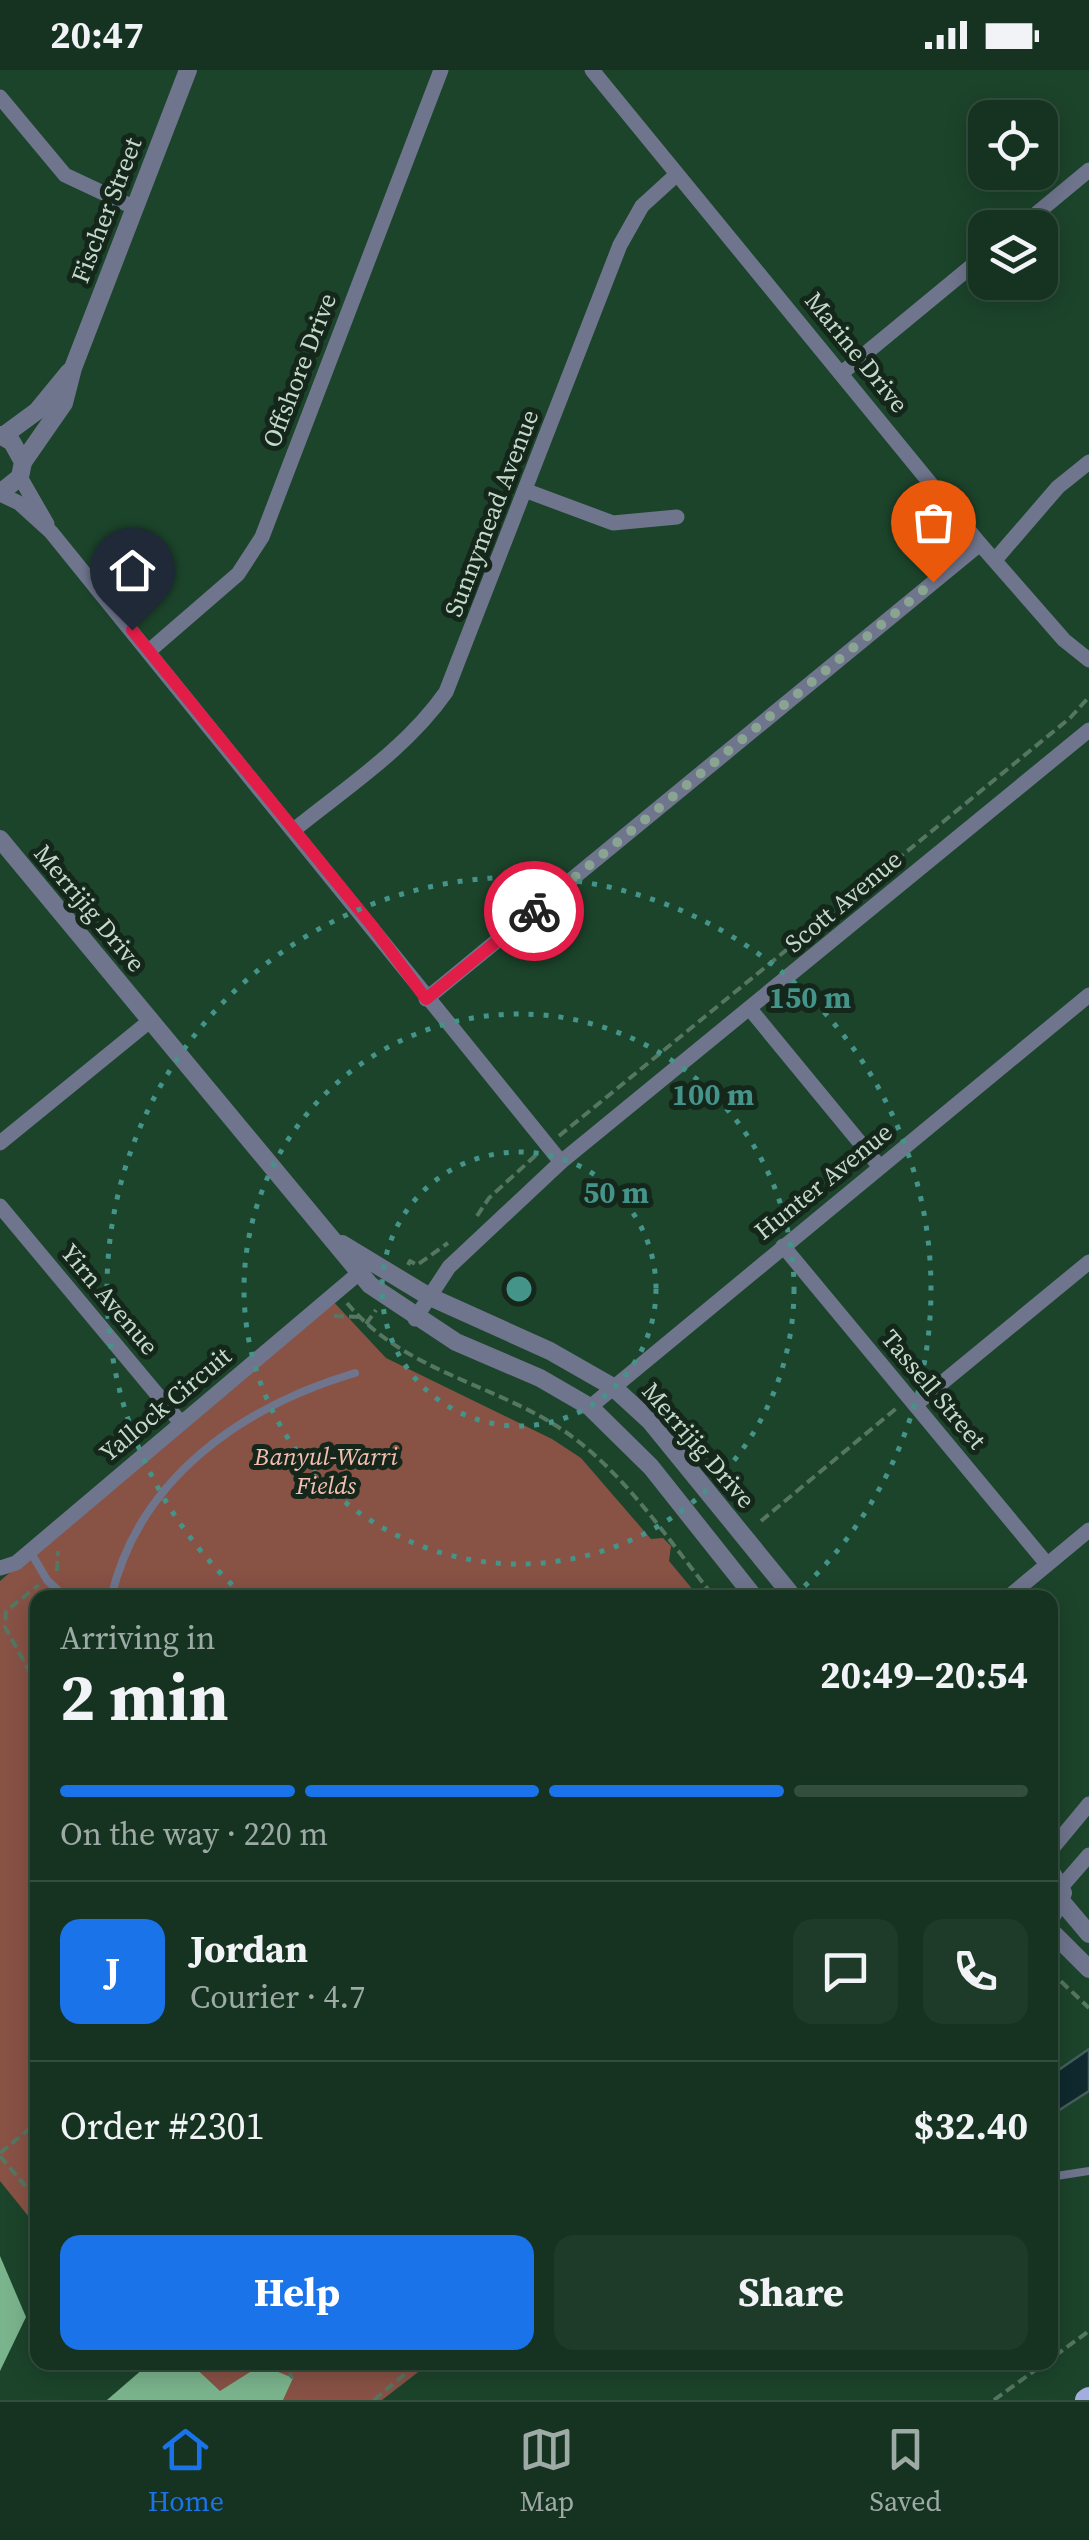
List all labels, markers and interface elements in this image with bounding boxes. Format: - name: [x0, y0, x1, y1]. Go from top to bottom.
- text: 20:47: [50, 9, 144, 61]
- map controls: [968, 100, 1058, 300]
- button: locate: [968, 100, 1058, 190]
- street label: Fischer Street: [63, 132, 150, 288]
- button: layers: [968, 210, 1058, 300]
- street label: Marine Drive: [798, 284, 916, 420]
- street label: Offshore Drive: [254, 288, 344, 452]
- street label: Sunnymead Avenue: [436, 405, 546, 621]
- pin: [891, 480, 976, 583]
- icon: bag: [906, 495, 961, 550]
- pin: [90, 528, 175, 631]
- icon: home: [105, 543, 160, 598]
- street label: Merrijig Drive: [27, 837, 153, 979]
- street label: Scott Avenue: [777, 842, 909, 960]
- courier: [484, 861, 584, 961]
- icon: bike: [507, 884, 562, 939]
- text: 150 m: [769, 977, 851, 1018]
- text: 100 m: [672, 1074, 754, 1115]
- street label: Hunter Avenue: [747, 1115, 899, 1247]
- text: 50 m: [583, 1172, 649, 1213]
- street label: Yirn Avenue: [53, 1236, 167, 1362]
- centre of rings: [501, 1271, 537, 1307]
- street label: Tassell Street: [874, 1322, 995, 1457]
- street label: Yallock Circuit: [92, 1338, 239, 1469]
- street label: Merrijig Drive: [635, 1375, 763, 1515]
- park label: Banyul-Warri Fields: [253, 1439, 398, 1502]
- text: Arriving in: [60, 1616, 215, 1660]
- text: 20:49–20:54: [820, 1649, 1028, 1701]
- text: 2 min: [60, 1653, 229, 1742]
- text: On the way · 220 m: [60, 1812, 328, 1856]
- button: chat: [793, 1919, 898, 2024]
- button: phone: [923, 1919, 1028, 2024]
- text: Jordan: [190, 1923, 308, 1975]
- text: J: [105, 1945, 120, 1997]
- text: Courier · 4.7: [190, 1975, 365, 2019]
- text: Order #2301: [60, 2100, 264, 2152]
- text: $32.40: [914, 2100, 1028, 2152]
- button: Help: [60, 2235, 534, 2350]
- button: Share: [554, 2235, 1028, 2350]
- tab: Home: [148, 2422, 224, 2520]
- tab: Map: [519, 2422, 574, 2520]
- tab: Saved: [870, 2422, 941, 2520]

